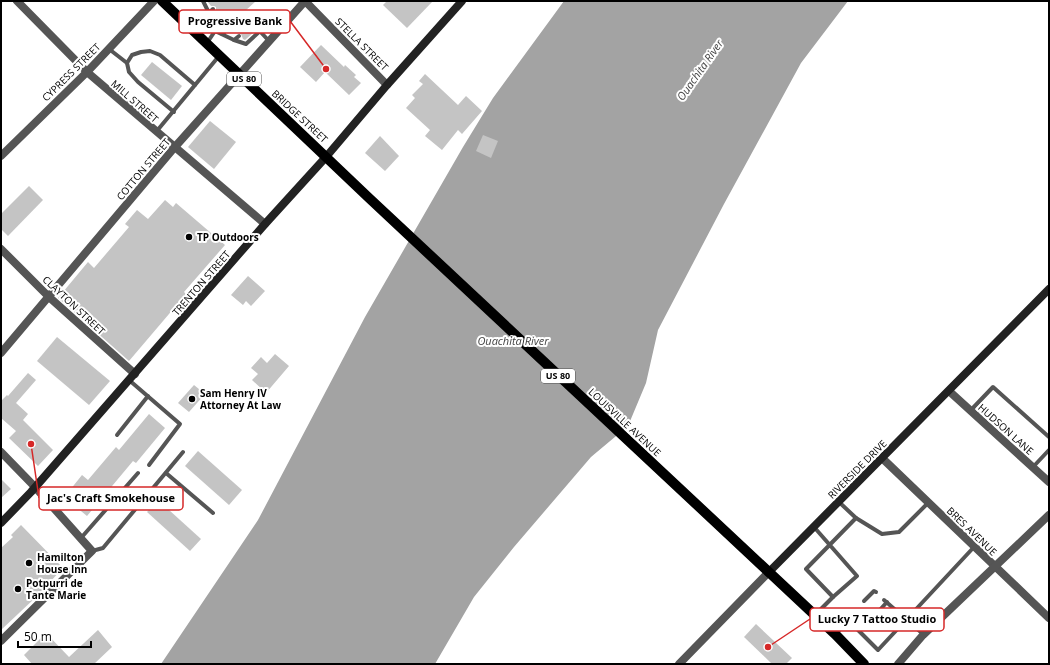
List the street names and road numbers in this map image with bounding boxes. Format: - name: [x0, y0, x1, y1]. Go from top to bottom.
- street label: STELLA STREET: [332, 14, 392, 74]
- street label: CYPRESS STREET: [39, 39, 104, 104]
- road number: US 80: [227, 72, 261, 86]
- street label: MILL STREET: [108, 76, 162, 126]
- street label: BRIDGE STREET: [269, 86, 331, 146]
- street label: COTTON STREET: [113, 135, 173, 203]
- street label: TRENTON STREET: [169, 247, 233, 319]
- street label: CLAYTON STREET: [40, 272, 109, 338]
- road number: US 80: [541, 369, 575, 383]
- street label: LOUISVILLE AVENUE: [586, 385, 664, 459]
- street label: HUDSON LANE: [975, 400, 1037, 458]
- street label: RIVERSIDE DRIVE: [824, 436, 890, 502]
- street label: BRES AVENUE: [944, 504, 1000, 558]

